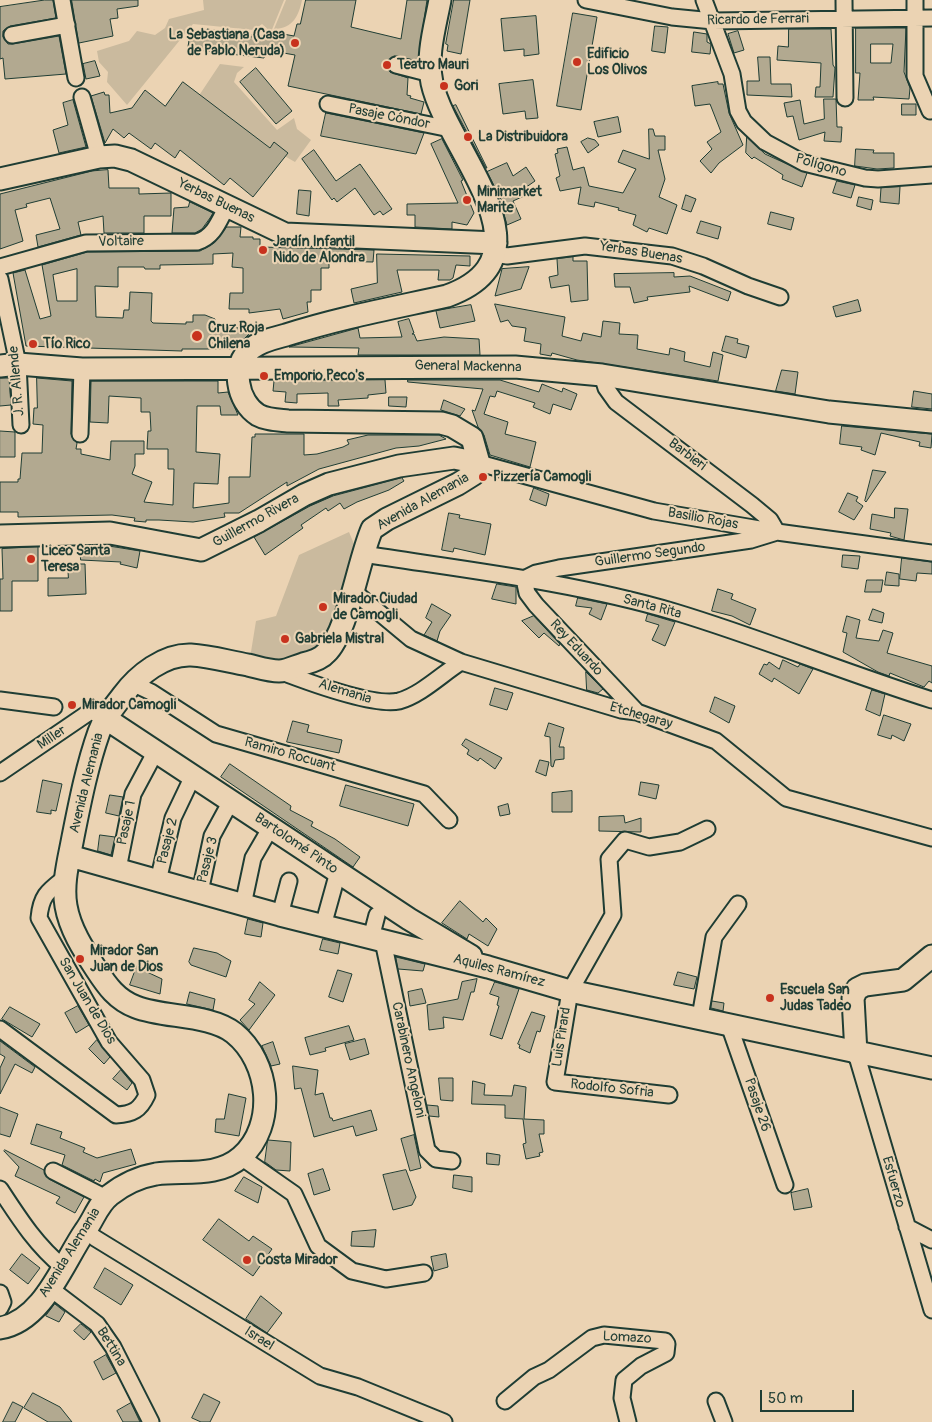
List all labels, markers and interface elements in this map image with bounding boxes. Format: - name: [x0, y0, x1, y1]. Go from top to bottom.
- street label: Ricardo de Ferrari: [707, 11, 809, 29]
- place label: La Sebastiana (Casa de Pablo Neruda): [169, 27, 285, 59]
- marker: La Sebastiana (Casa de Pablo Neruda): [289, 37, 301, 49]
- place label: Edificio Los Olivos: [587, 46, 647, 78]
- marker: Edificio Los Olivos: [571, 56, 583, 68]
- place label: Teatro Mauri: [397, 57, 469, 73]
- marker: Teatro Mauri: [381, 59, 393, 71]
- place label: Gori: [454, 78, 478, 94]
- marker: Gori: [438, 80, 450, 92]
- street label: Pasaje Cóndor: [347, 101, 431, 133]
- place label: La Distribuidora: [478, 129, 568, 145]
- marker: La Distribuidora: [462, 131, 474, 143]
- street label: Polígono: [793, 151, 849, 181]
- street label: Yerbas Buenas: [175, 175, 257, 227]
- place label: Minimarket Marite: [477, 184, 542, 216]
- marker: Minimarket Marite: [461, 194, 473, 206]
- street label: Voltaire: [98, 233, 144, 251]
- place label: Jardín Infantil Nido de Alondra: [273, 234, 365, 266]
- street label: Yerbas Buenas: [598, 238, 684, 268]
- marker: Jardín Infantil Nido de Alondra: [257, 244, 269, 256]
- place label: Cruz Roja Chilena: [208, 320, 264, 352]
- marker: Cruz Roja Chilena: [190, 329, 204, 343]
- place label: Tío Rico: [43, 336, 90, 352]
- marker: Tío Rico: [27, 338, 39, 350]
- street label: J. R. Allende: [6, 345, 28, 417]
- street label: General Mackenna: [414, 358, 522, 376]
- place label: Emporio Peco's: [274, 368, 364, 384]
- marker: Emporio Peco's: [258, 370, 270, 382]
- street label: Barbieri: [665, 435, 709, 475]
- place label: Pizzería Camogli: [493, 469, 591, 485]
- street label: Avenida Alemania: [374, 470, 472, 534]
- marker: Pizzería Camogli: [477, 471, 489, 483]
- street label: Guillermo Rivera: [210, 490, 302, 552]
- street label: Basilio Rojas: [666, 505, 740, 533]
- street label: Guillermo Segundo: [594, 539, 706, 571]
- place label: Liceo Santa Teresa: [41, 543, 110, 576]
- marker: Liceo Santa Teresa: [25, 553, 37, 565]
- place label: Mirador Ciudad de Camogli: [333, 591, 418, 624]
- street label: Santa Rita: [621, 591, 683, 623]
- marker: Mirador Ciudad de Camogli: [317, 601, 329, 613]
- street label: Rey Eduardo: [546, 616, 606, 680]
- place label: Gabriela Mistral: [295, 631, 384, 647]
- marker: Gabriela Mistral: [279, 633, 291, 645]
- street label: Alemania: [316, 676, 374, 708]
- place label: Mirador Camogli: [82, 697, 176, 713]
- marker: Mirador Camogli: [66, 699, 78, 711]
- street label: Etchegaray: [608, 699, 674, 733]
- street label: Miller: [34, 722, 70, 754]
- street label: Avenida Alemania: [66, 731, 108, 835]
- street label: Ramiro Rocuant: [242, 734, 338, 776]
- street label: Pasaje 1: [114, 799, 140, 847]
- street label: Bartolomé Pinto: [251, 810, 341, 878]
- street label: Pasaje 2: [154, 816, 182, 866]
- street label: Pasaje 3: [194, 835, 222, 885]
- place label: Mirador San Juan de Dios: [90, 943, 163, 976]
- street label: Aquiles Ramírez: [451, 951, 547, 991]
- marker: Mirador San Juan de Dios: [74, 953, 86, 965]
- street label: San Juan de Dios: [55, 955, 119, 1047]
- place label: Escuela San Judas Tadeo: [780, 982, 851, 1014]
- marker: Escuela San Judas Tadeo: [764, 992, 776, 1004]
- street label: Carabinero Angeloni: [388, 1001, 428, 1119]
- street label: Luis Pirard: [549, 1006, 575, 1068]
- street label: Rodolfo Sofria: [569, 1076, 655, 1102]
- street label: Pasaje 26: [740, 1076, 774, 1134]
- street label: Esfuerzo: [878, 1154, 908, 1210]
- street label: Avenida Alemania: [36, 1205, 104, 1301]
- place label: Costa Mirador: [257, 1252, 338, 1268]
- marker: Costa Mirador: [241, 1254, 253, 1266]
- street label: Israel: [241, 1323, 277, 1355]
- street label: Bettina: [93, 1324, 129, 1370]
- street label: Lomazo: [602, 1328, 652, 1348]
- scale bar: [762, 1380, 856, 1412]
- text: 50 m: [768, 1389, 803, 1408]

